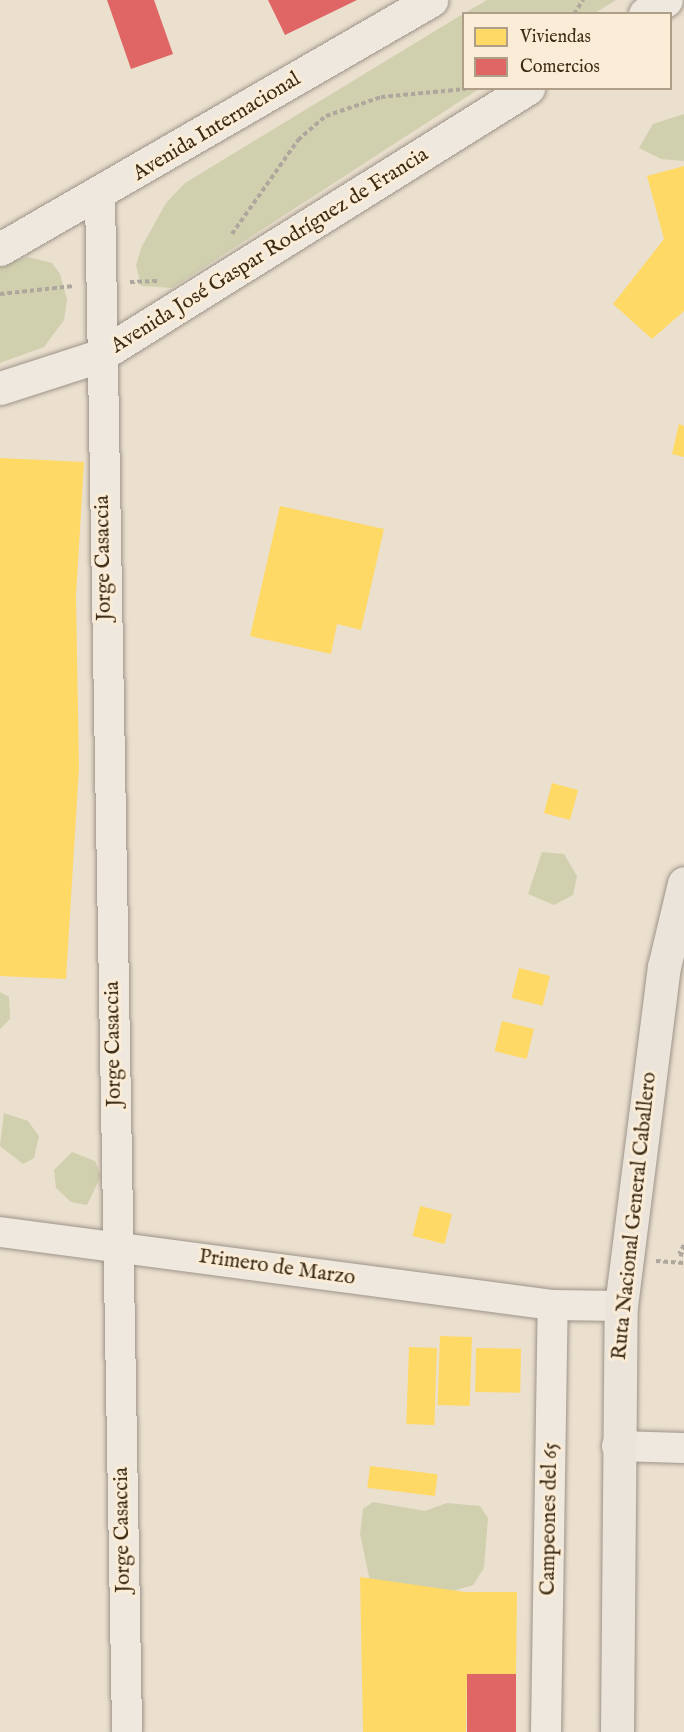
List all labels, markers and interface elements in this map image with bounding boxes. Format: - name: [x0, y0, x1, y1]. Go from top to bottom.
- legend: [462, 12, 672, 90]
- text: Viviendas: [520, 26, 591, 49]
- text: Comercios: [520, 56, 600, 79]
- street label: Avenida Internacional: [129, 67, 305, 187]
- street label: Avenida José Gaspar Rodríguez de Francia: [107, 143, 433, 359]
- street label: Jorge Casaccia: [90, 495, 118, 621]
- street label: Jorge Casaccia: [100, 981, 128, 1107]
- street label: Ruta Nacional General Caballero: [607, 1071, 663, 1361]
- street label: Primero de Marzo: [197, 1245, 357, 1291]
- street label: Campeones del 65: [536, 1442, 564, 1596]
- street label: Jorge Casaccia: [109, 1467, 137, 1593]

